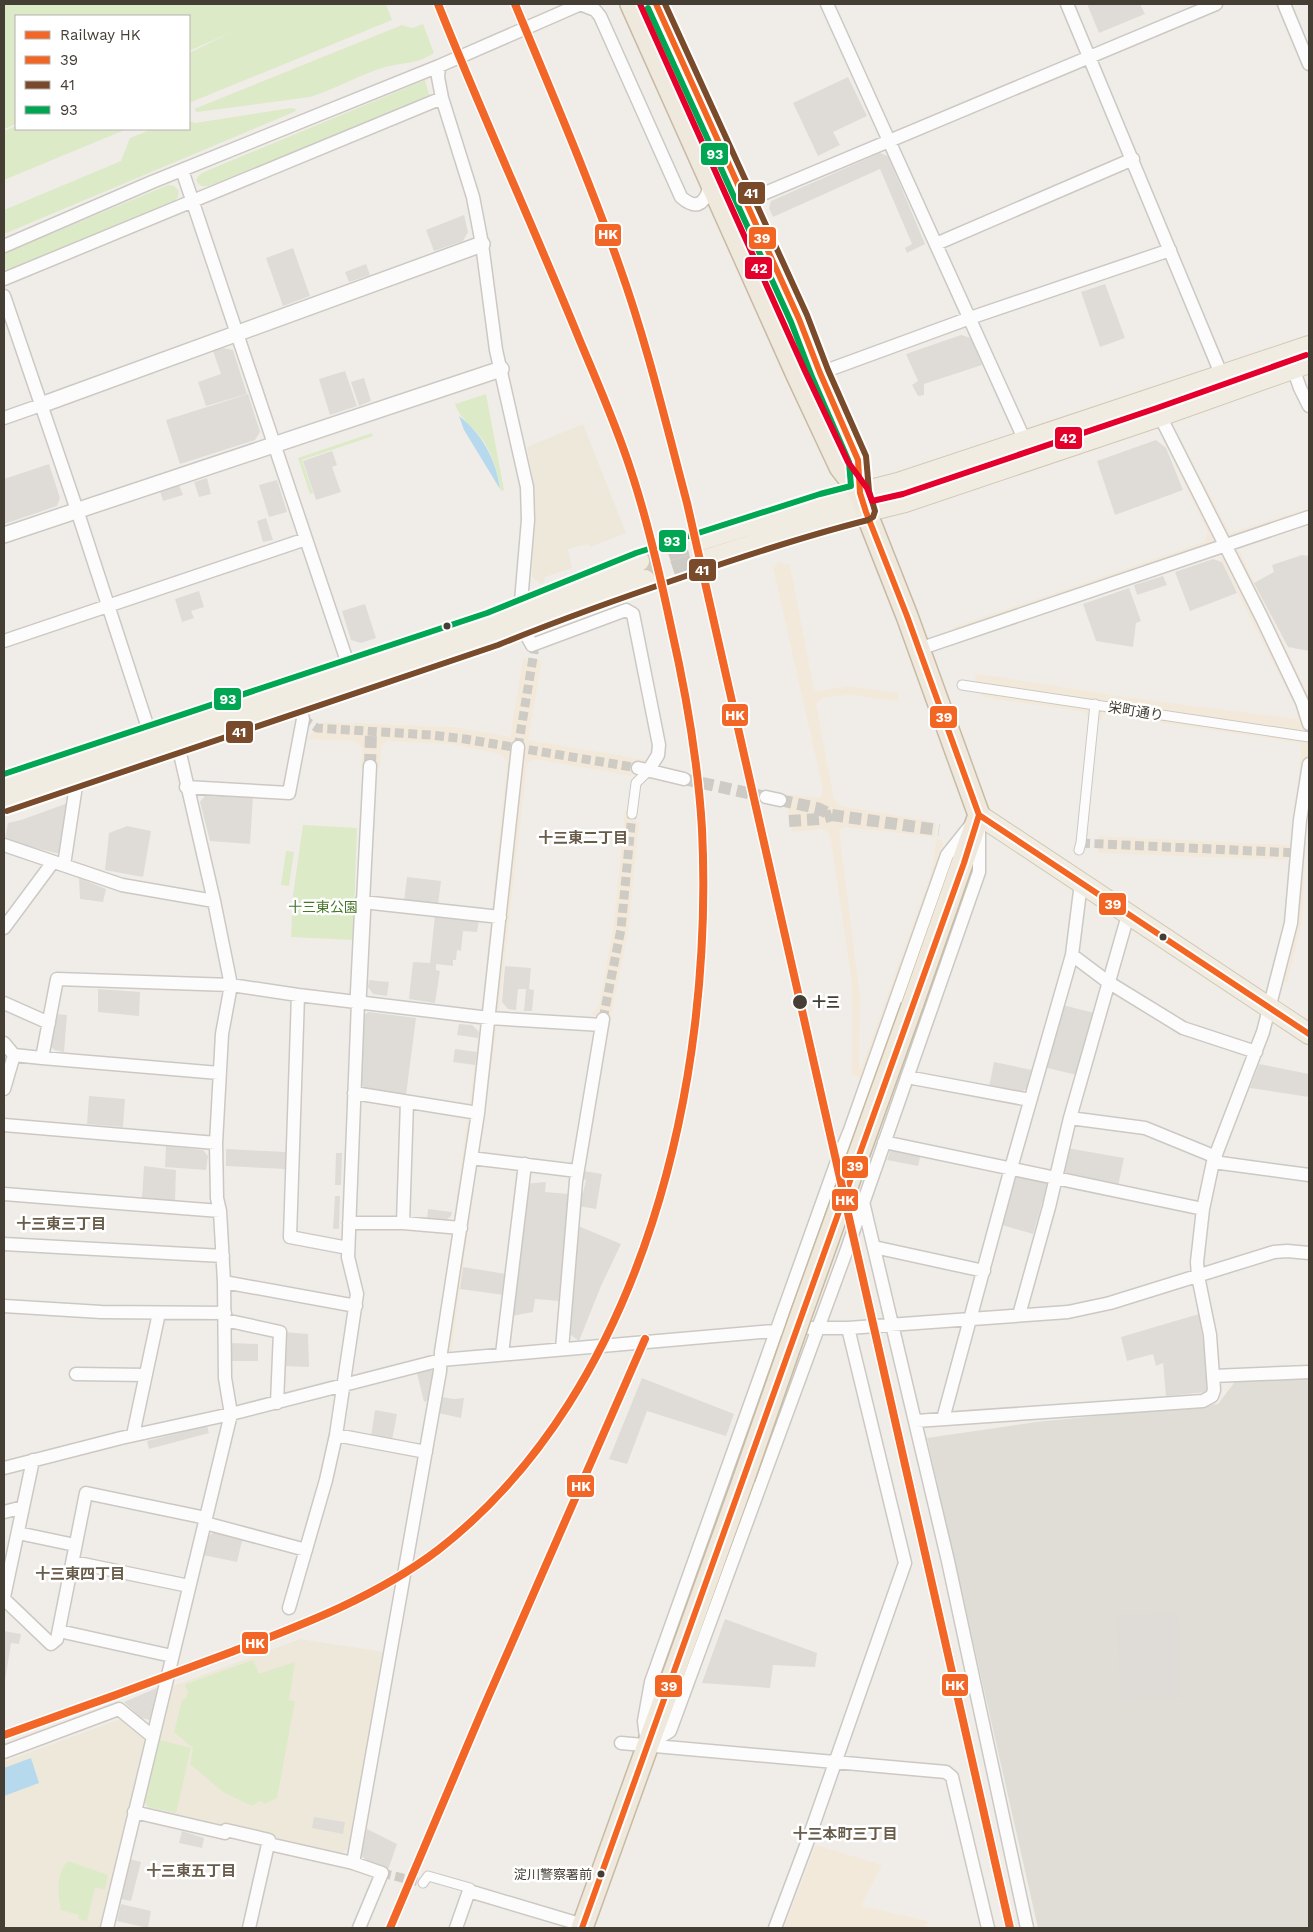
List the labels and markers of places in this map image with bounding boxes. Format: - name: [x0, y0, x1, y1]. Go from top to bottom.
- unlabelled marker: [442, 621, 452, 631]
- unlabelled marker: [1158, 932, 1168, 942]
- marker: 十三: [791, 993, 809, 1011]
- place label: 十三: [812, 994, 840, 1010]
- place label: 淀川警察署前: [514, 1867, 592, 1882]
- marker: 淀川警察署前: [596, 1869, 606, 1879]

